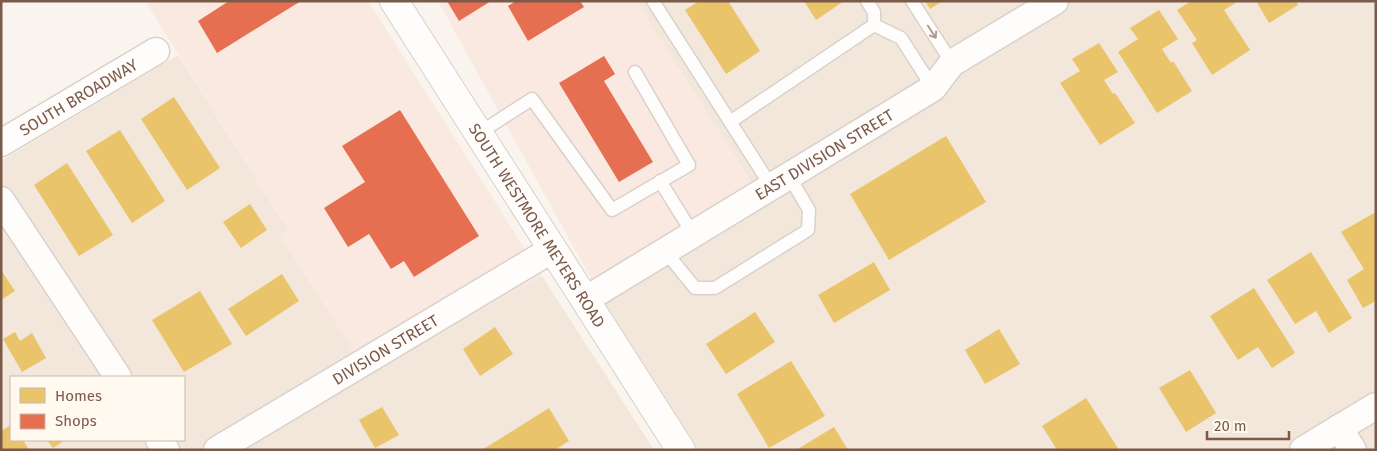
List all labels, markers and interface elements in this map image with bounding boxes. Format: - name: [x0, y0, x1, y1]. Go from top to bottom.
- one-way arrow: [927, 25, 937, 39]
- street label: SOUTH BROADWAY: [16, 55, 141, 139]
- street label: EAST DIVISION STREET: [751, 105, 897, 204]
- street label: SOUTH WESTMORE MEYERS ROAD: [465, 120, 609, 331]
- street label: DIVISION STREET: [329, 310, 442, 388]
- legend: [10, 376, 185, 441]
- text: Homes: [55, 387, 102, 405]
- scale bar: [1207, 408, 1290, 440]
- text: Shops: [55, 412, 97, 430]
- text: 20 m: [1214, 417, 1247, 435]

